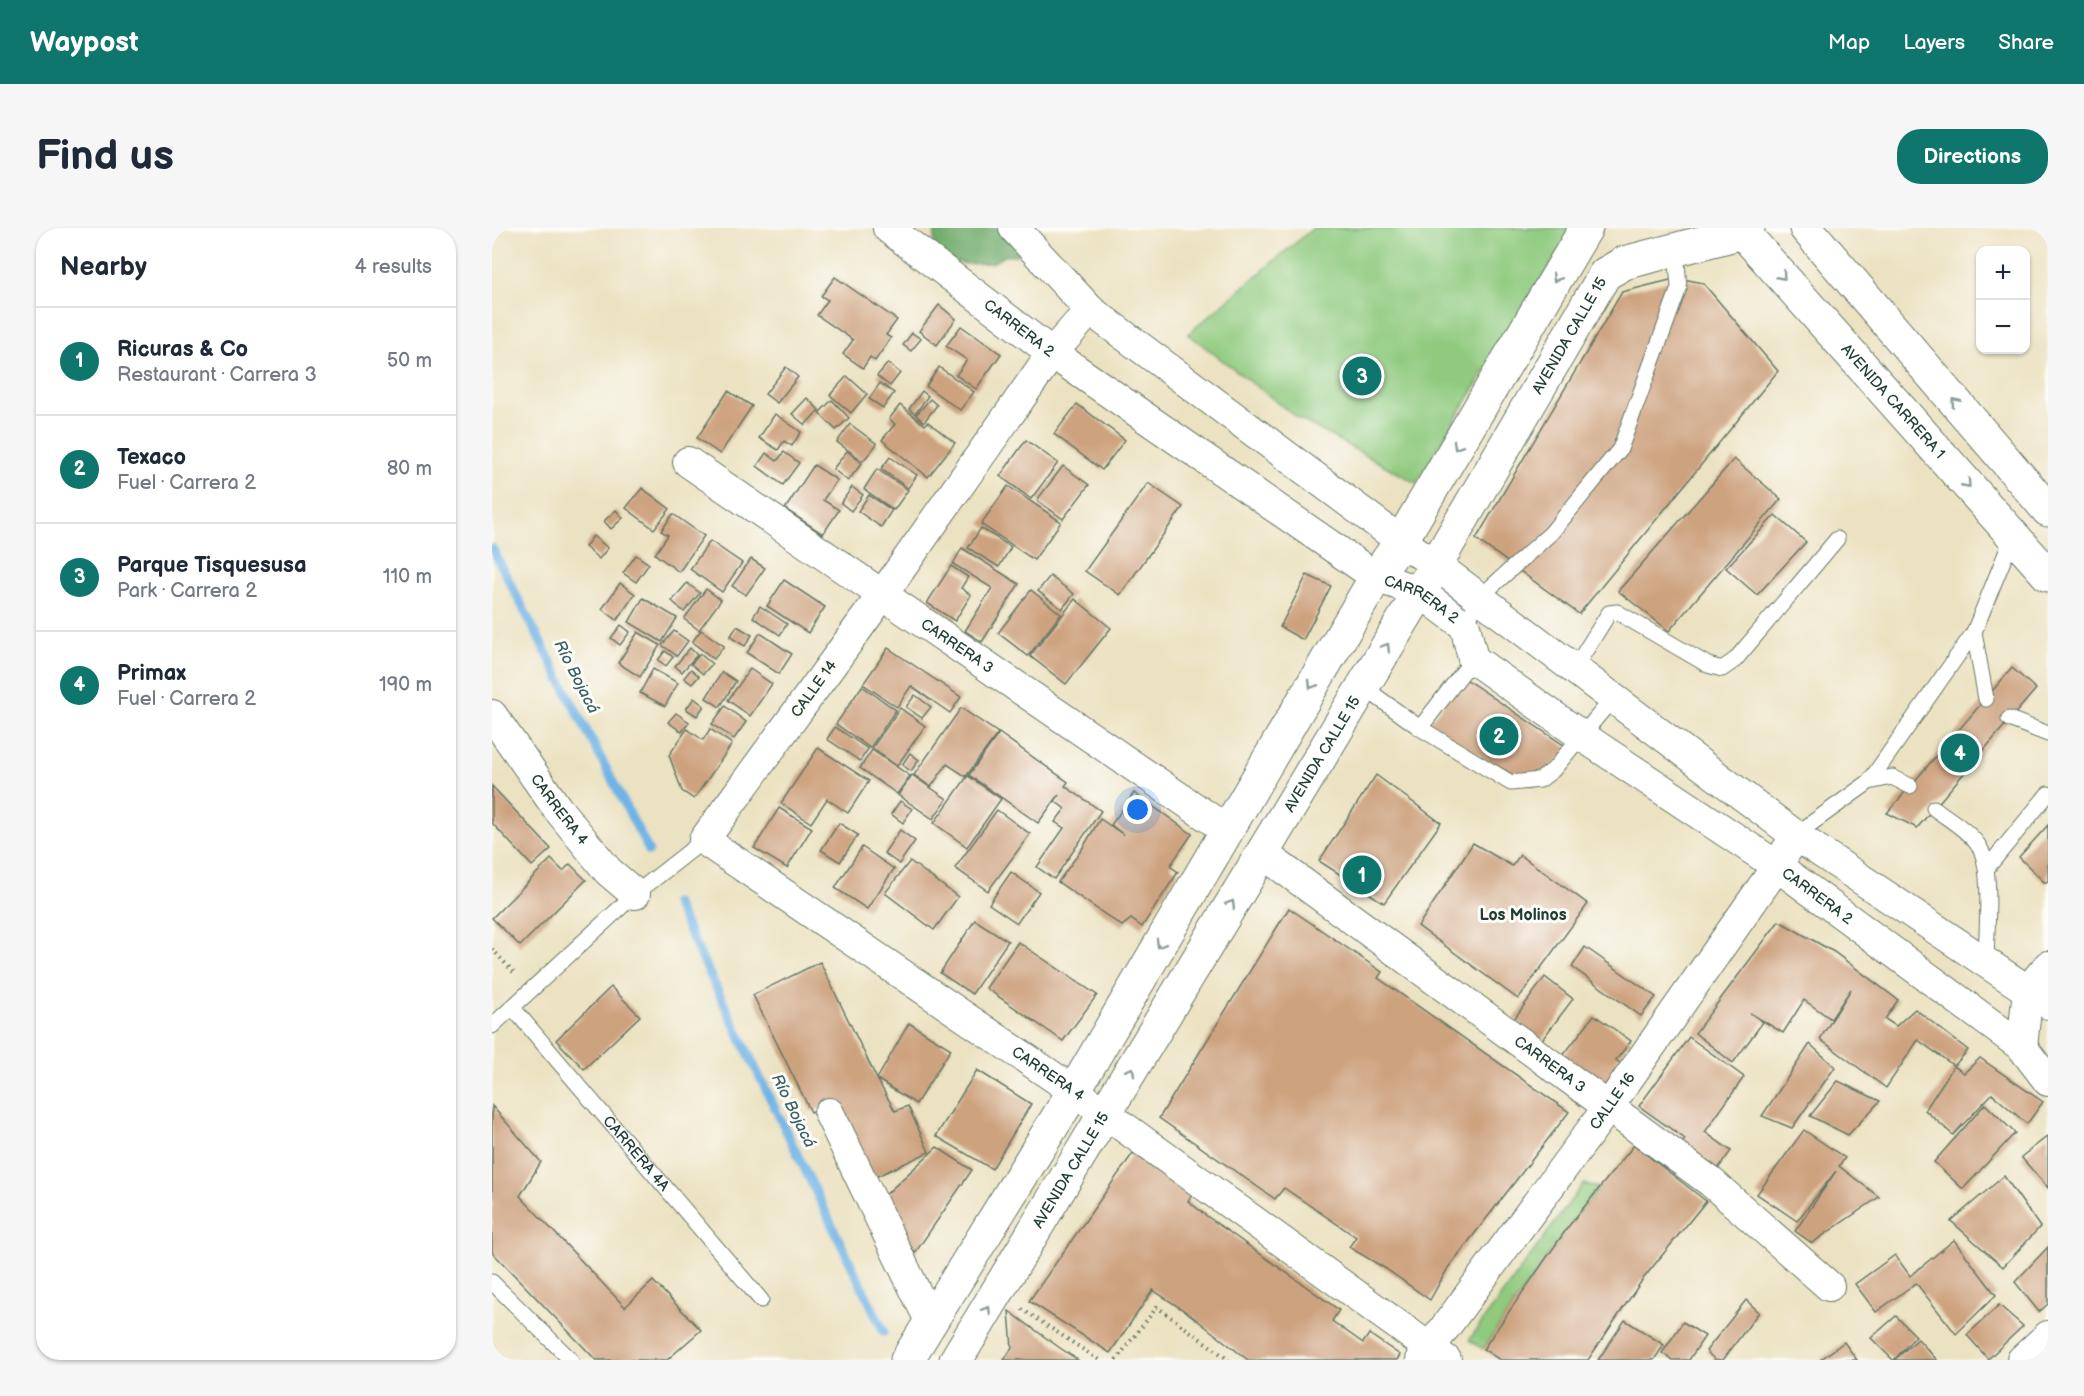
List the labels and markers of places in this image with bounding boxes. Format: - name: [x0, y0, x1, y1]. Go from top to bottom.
- pin: 3: [1342, 354, 1382, 398]
- pin: 2: [1480, 714, 1518, 758]
- pin: 4: [1940, 730, 1980, 776]
- pin: 1: [1342, 852, 1382, 898]

